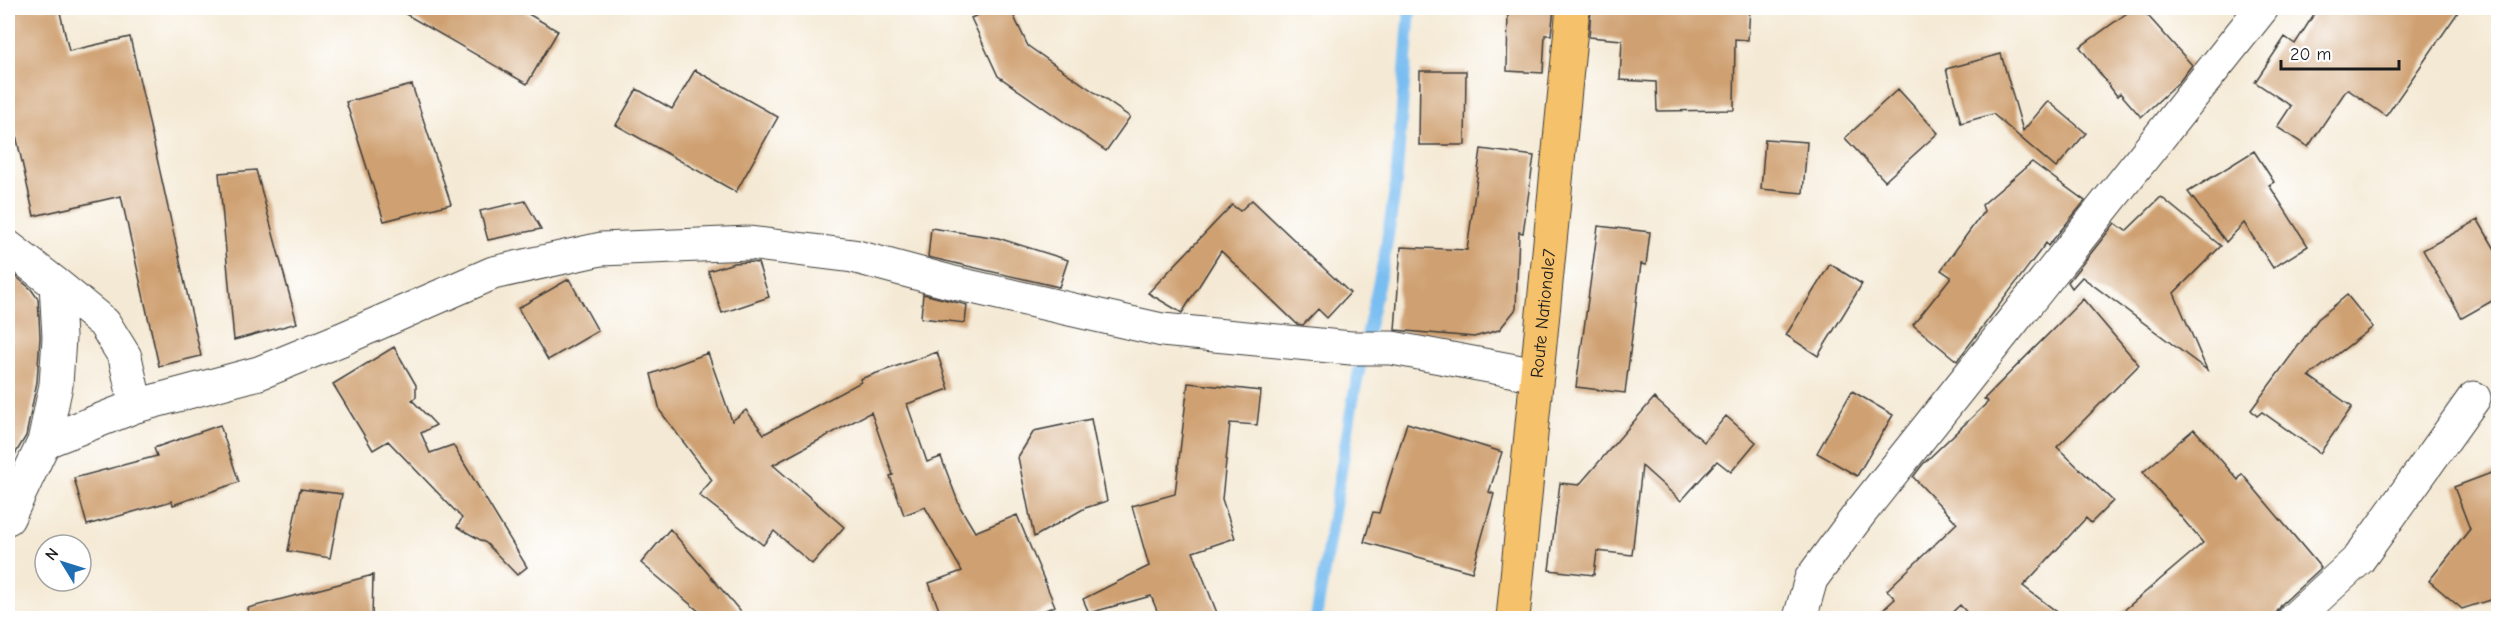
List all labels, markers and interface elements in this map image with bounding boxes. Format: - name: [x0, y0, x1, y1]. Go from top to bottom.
- scale bar: [2281, 33, 2400, 71]
- text: 20 m: [2290, 44, 2331, 65]
- street label: Route Nationale7: [1527, 247, 1560, 379]
- north arrow: [33, 533, 93, 593]
- text: N: [42, 545, 62, 564]

